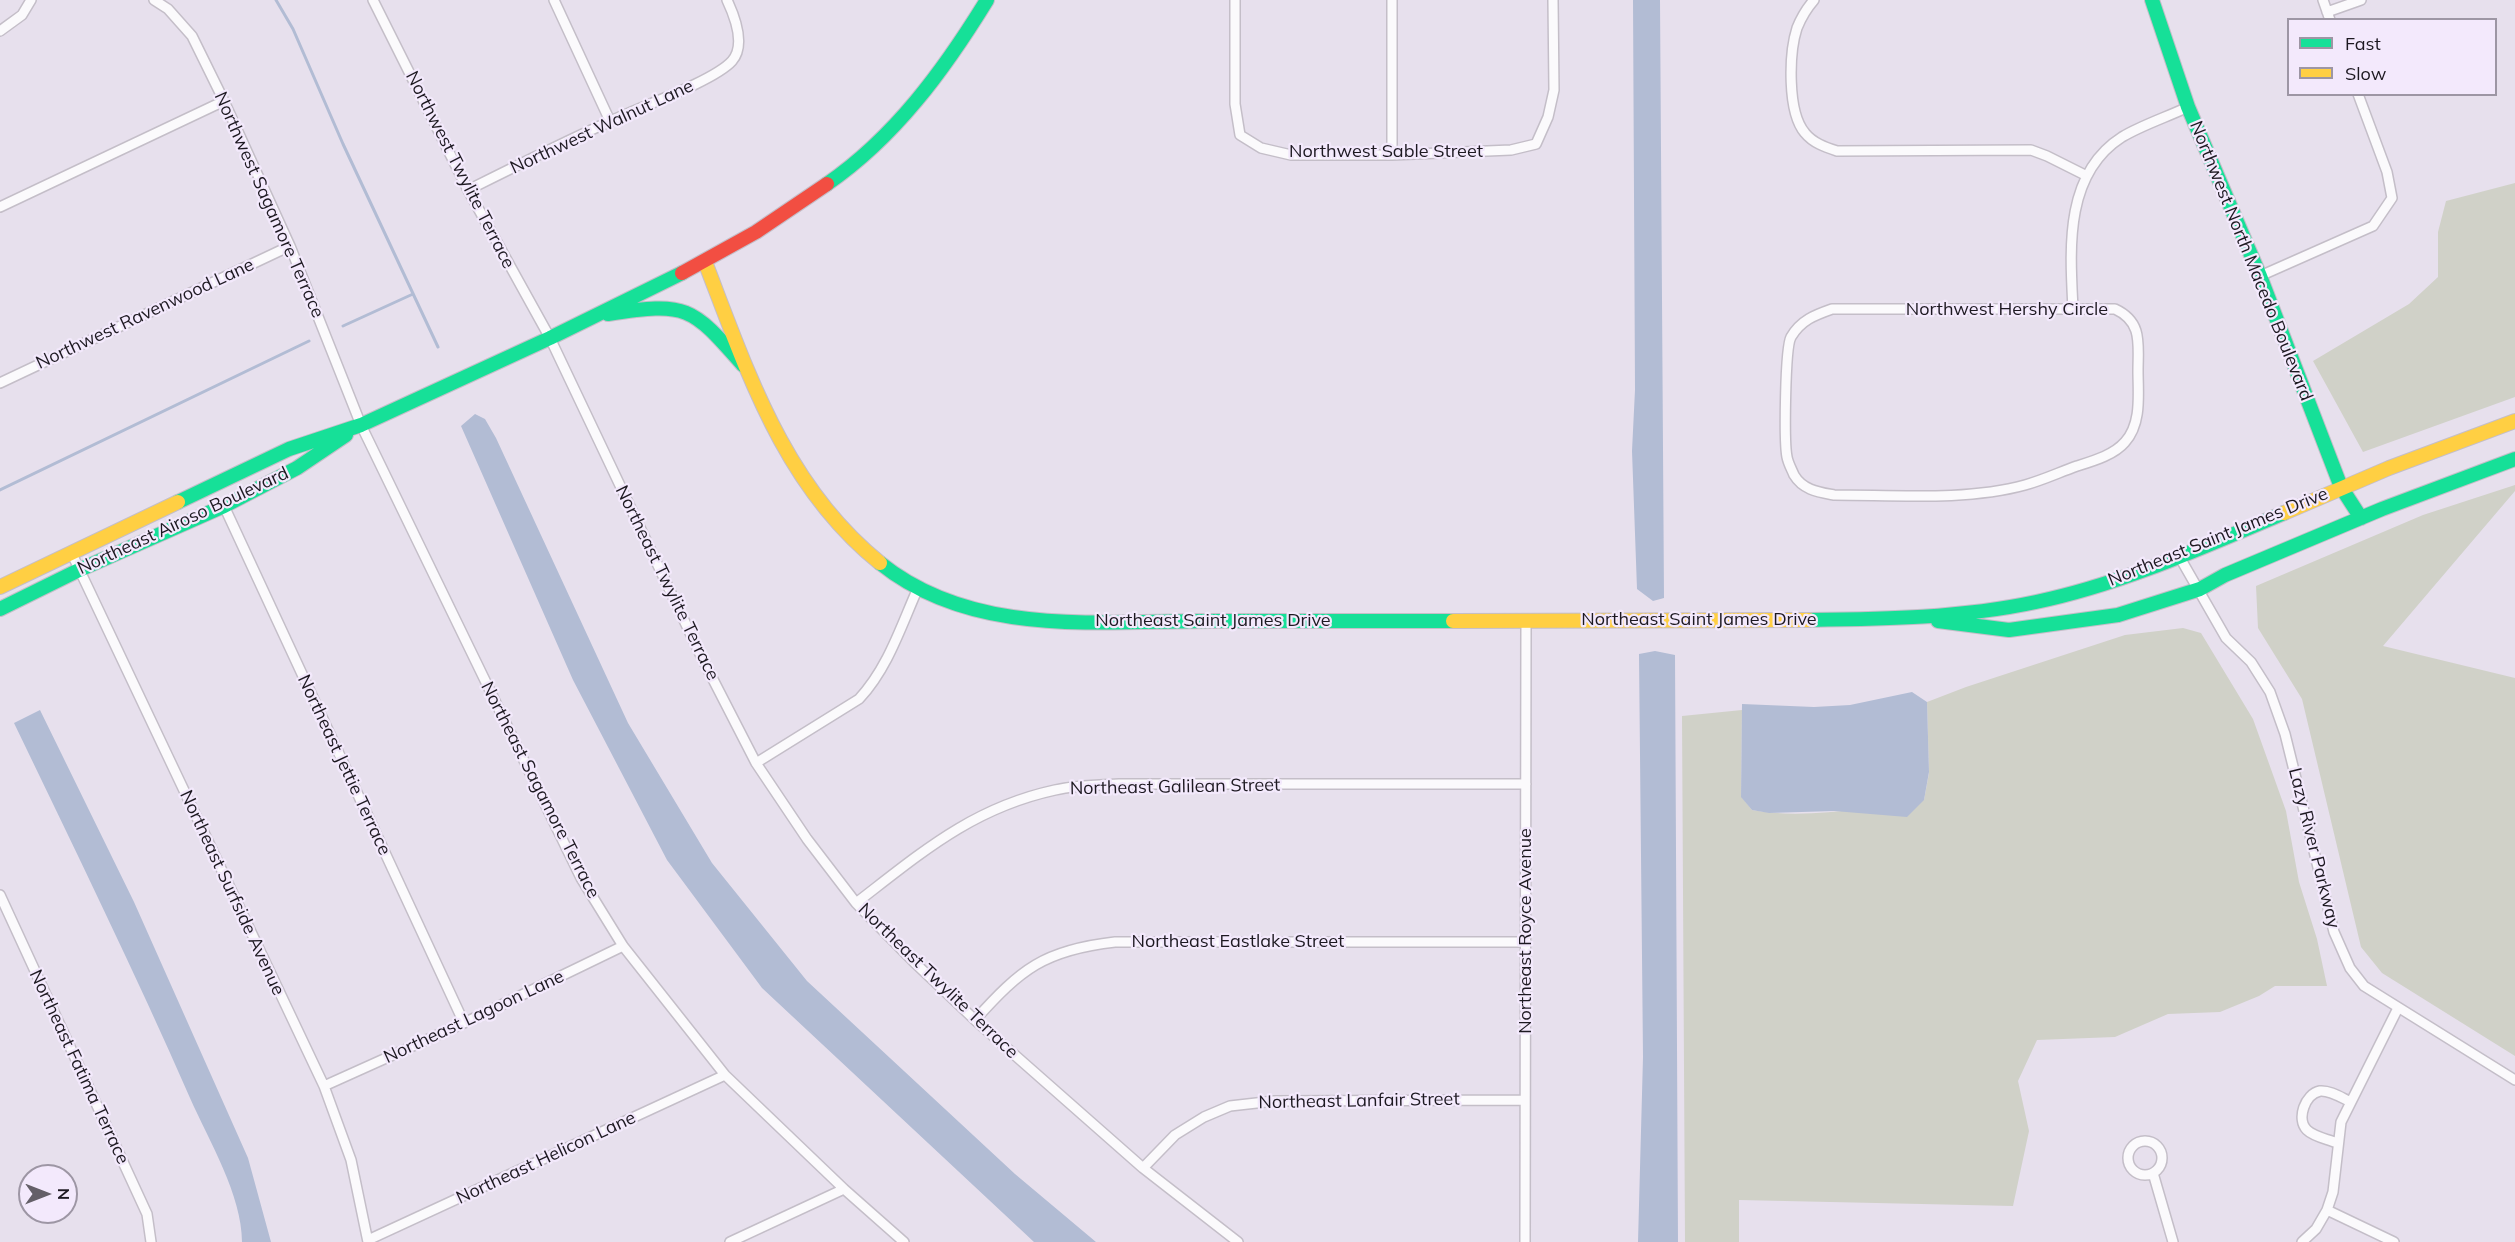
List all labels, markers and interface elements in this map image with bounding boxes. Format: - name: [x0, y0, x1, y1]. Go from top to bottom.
- legend: [2287, 18, 2497, 96]
- text: Fast: [2345, 32, 2381, 55]
- text: Slow: [2345, 62, 2386, 85]
- street label: Northwest Twylite Terrace: [401, 68, 519, 272]
- street label: Northwest Walnut Lane: [507, 75, 697, 179]
- street label: Northwest Sagamore Terrace: [209, 89, 329, 321]
- street label: Northwest North Macedo Boulevard: [2185, 118, 2317, 404]
- street label: Northwest Sable Street: [1289, 141, 1483, 163]
- street label: Northwest Ravenwood Lane: [33, 254, 257, 374]
- street label: Northwest Hershy Circle: [1906, 299, 2108, 321]
- street label: Northeast Airoso Boulevard: [74, 463, 292, 579]
- street label: Northeast Twylite Terrace: [610, 482, 724, 684]
- street label: Northeast Saint James Drive: [2105, 483, 2331, 591]
- street label: Northeast Saint James Drive: [1581, 609, 1817, 631]
- street label: Northeast Saint James Drive: [1095, 610, 1331, 632]
- street label: Northeast Jettie Terrace: [293, 671, 395, 859]
- street label: Northeast Sagamore Terrace: [476, 678, 604, 902]
- street label: Lazy River Parkway: [2284, 766, 2344, 930]
- street label: Northeast Galilean Street: [1070, 774, 1280, 800]
- street label: Northeast Surfside Avenue: [175, 787, 289, 999]
- street label: Northeast Royce Avenue: [1515, 828, 1537, 1034]
- street label: Northeast Twylite Terrace: [854, 899, 1022, 1063]
- street label: Northeast Eastlake Street: [1132, 931, 1344, 953]
- street label: Northeast Fatima Terrace: [24, 966, 134, 1168]
- street label: Northeast Lagoon Lane: [381, 966, 567, 1068]
- street label: Northeast Lanfair Street: [1258, 1088, 1460, 1114]
- street label: Northeast Helicon Lane: [453, 1107, 639, 1209]
- north arrow: [18, 1164, 78, 1224]
- text: N: [54, 1188, 74, 1200]

